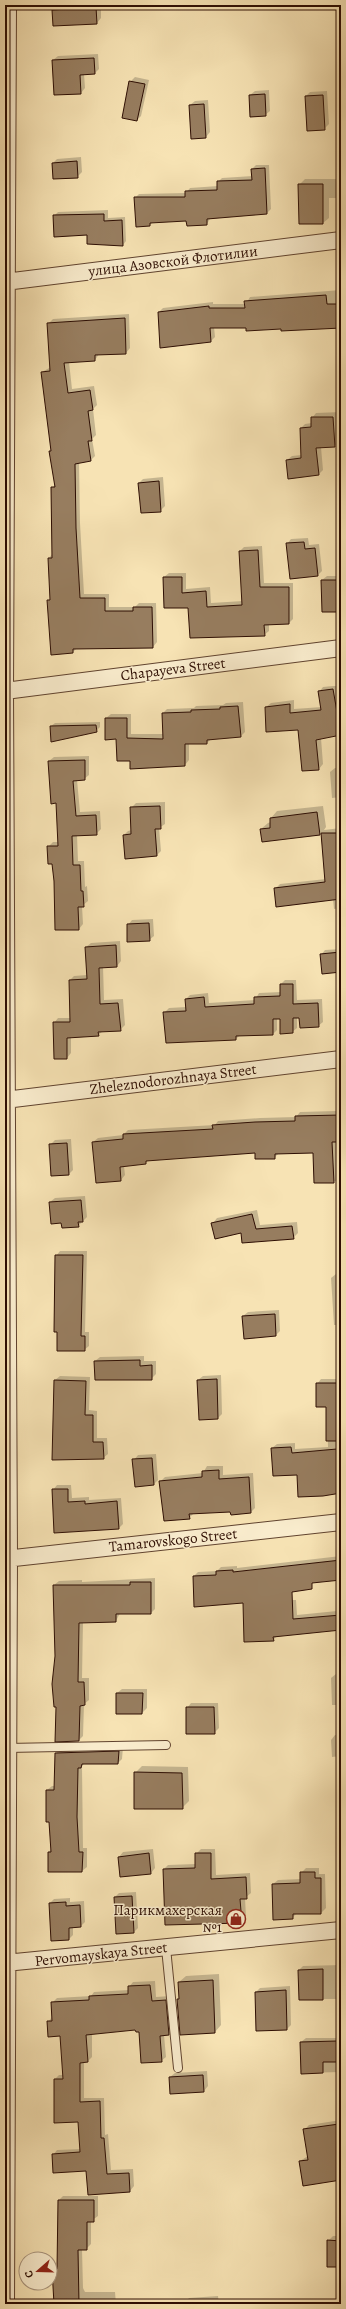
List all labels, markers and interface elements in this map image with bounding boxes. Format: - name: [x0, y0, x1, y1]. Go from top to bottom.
- street label: улица Азовской Флотилии: [86, 241, 259, 281]
- street label: Chapayeva Street: [119, 653, 227, 685]
- street label: Zheleznodorozhnaya Street: [88, 1059, 258, 1099]
- street label: Tamarovskogo Street: [108, 1523, 238, 1557]
- place label: Парикмахерская №1: [113, 1900, 222, 1937]
- shop icon: Парикмахерская №1: [225, 1908, 247, 1930]
- street label: Pervomayskaya Street: [34, 1937, 168, 1971]
- north arrow: [18, 2251, 58, 2291]
- text: С: [21, 2268, 37, 2280]

